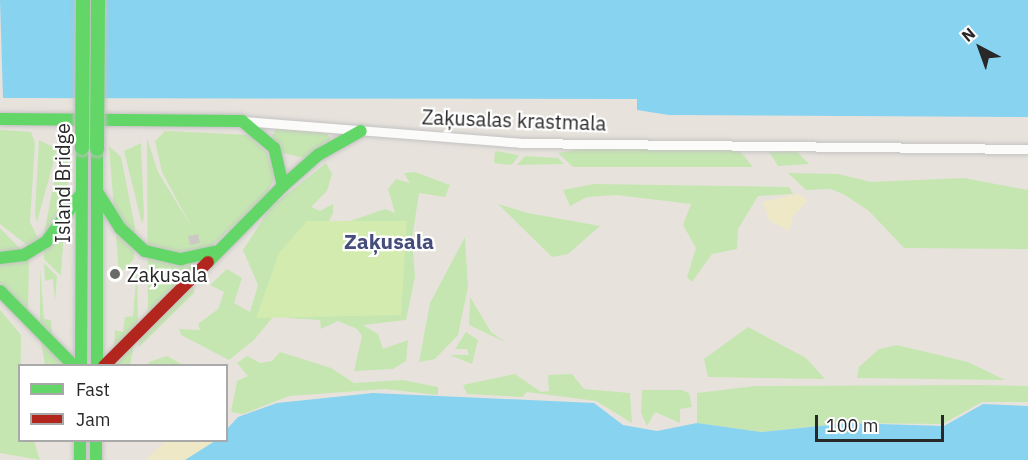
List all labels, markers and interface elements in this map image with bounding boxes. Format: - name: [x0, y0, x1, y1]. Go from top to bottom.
- north arrow: [950, 18, 1010, 78]
- text: N: [957, 23, 979, 46]
- street label: Zaķusalas krastmala: [421, 105, 607, 135]
- street label: Island Bridge: [50, 123, 74, 243]
- district label: Zaķusala: [344, 228, 434, 254]
- place label: Zaķusala: [127, 262, 208, 286]
- marker: Zaķusala: [108, 267, 122, 281]
- legend: [18, 364, 228, 442]
- text: Fast: [76, 378, 110, 401]
- scale bar: [818, 403, 947, 441]
- text: Jam: [76, 408, 111, 431]
- text: 100 m: [826, 414, 878, 437]

